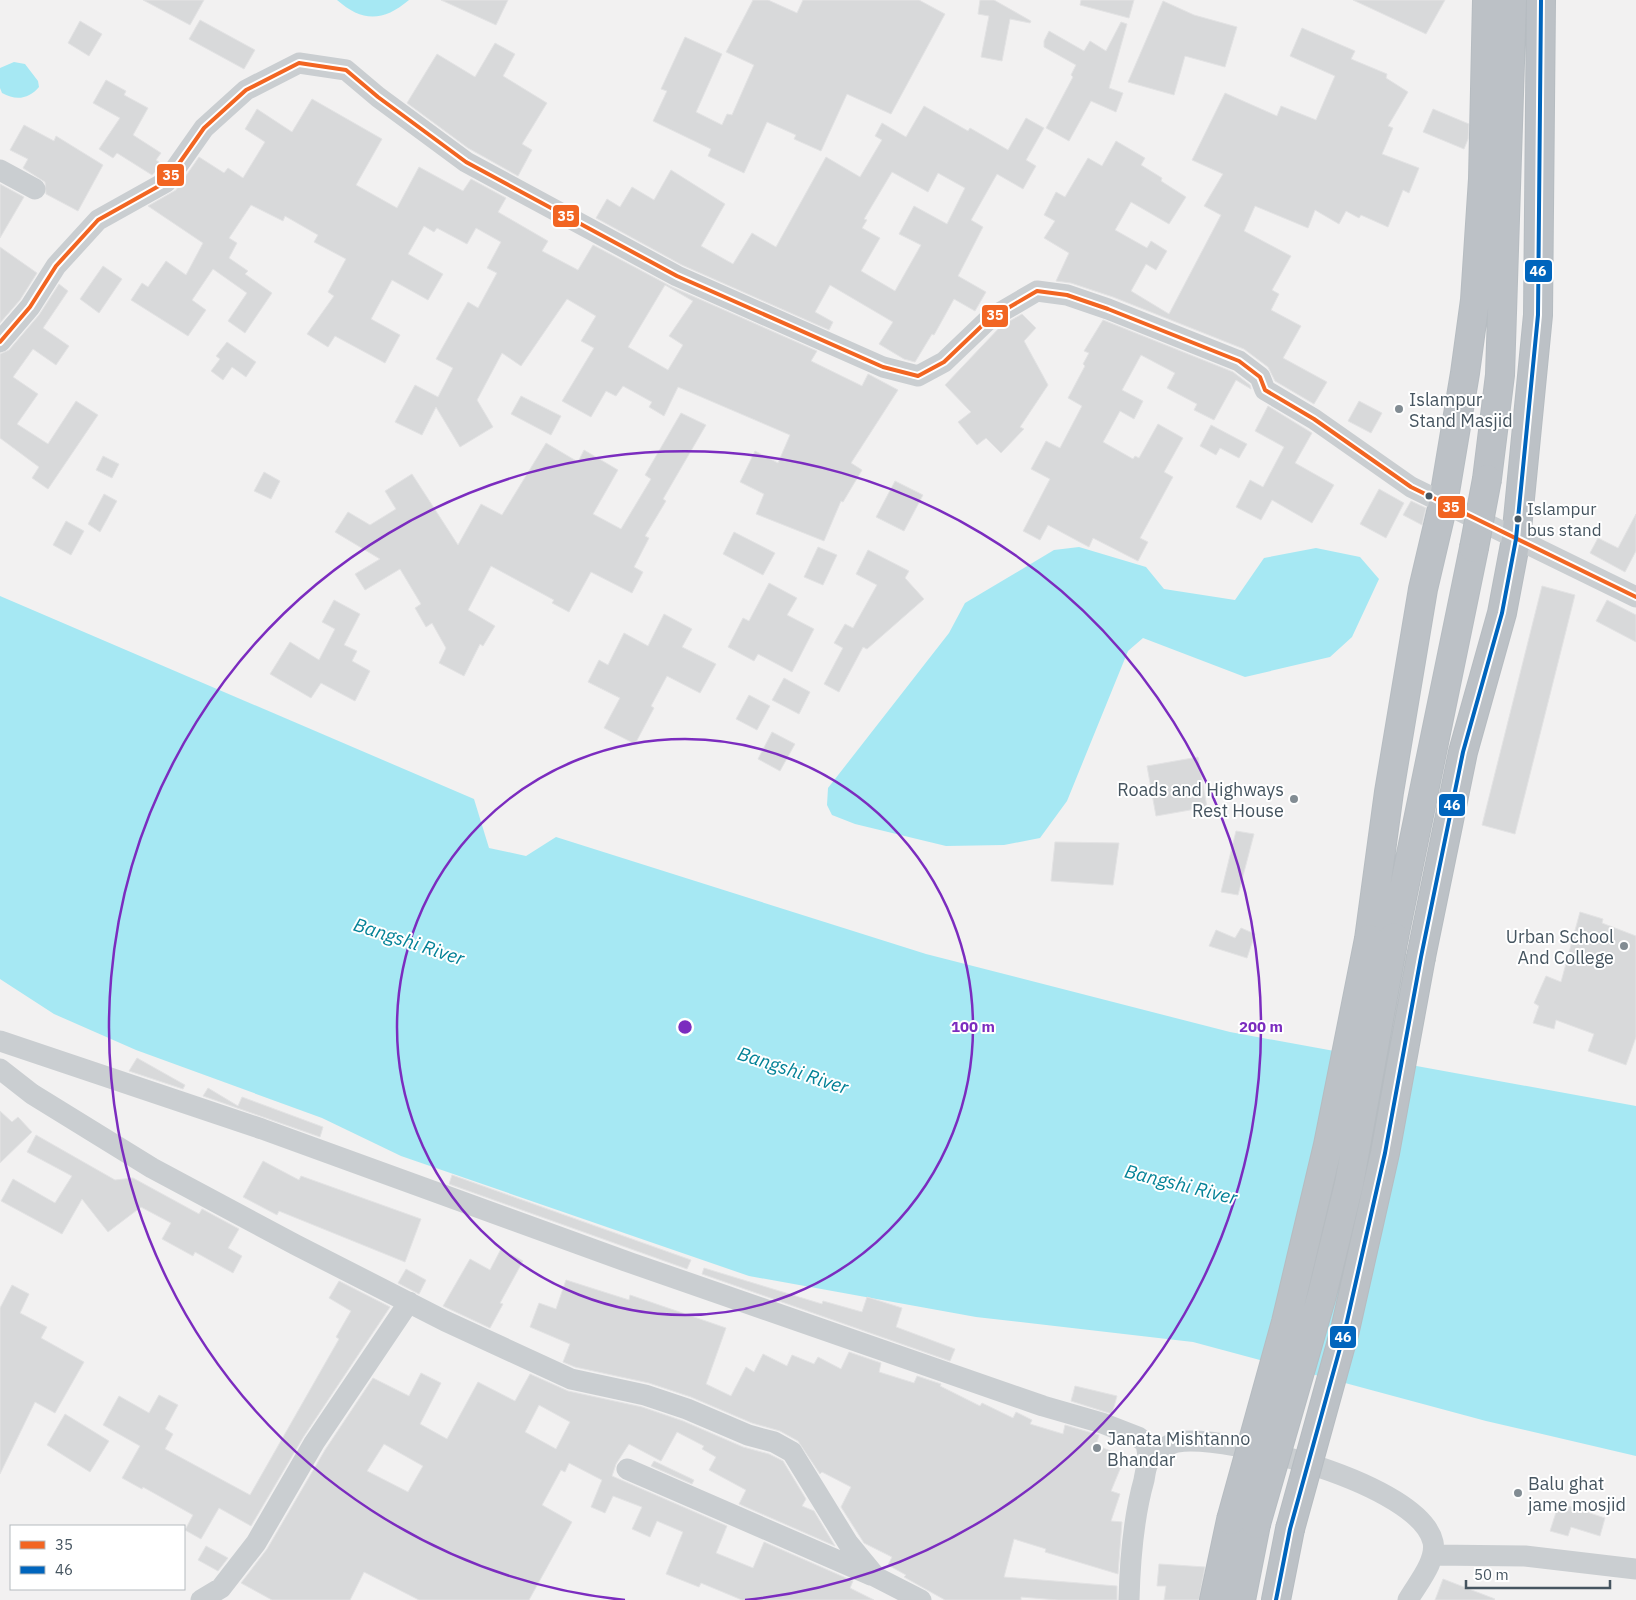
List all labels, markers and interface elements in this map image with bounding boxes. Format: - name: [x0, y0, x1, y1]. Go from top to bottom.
- line badge: 35: [156, 163, 185, 187]
- text: 35: [163, 166, 179, 184]
- line badge: 35: [552, 204, 580, 228]
- text: 35: [558, 207, 574, 225]
- line badge: 46: [1524, 259, 1553, 283]
- text: 46: [1530, 262, 1546, 280]
- line badge: 35: [981, 304, 1009, 328]
- text: 35: [987, 306, 1003, 324]
- place label: Islampur Stand Masjid: [1409, 388, 1513, 432]
- marker: Islampur Stand Masjid: [1393, 403, 1405, 415]
- unlabelled marker: [1424, 491, 1434, 501]
- line badge: 35: [1437, 495, 1466, 519]
- text: 35: [1443, 498, 1459, 516]
- place label: Islampur bus stand: [1527, 498, 1602, 541]
- marker: Islampur bus stand: [1513, 514, 1523, 524]
- place label: Roads and Highways Rest House: [1117, 778, 1284, 822]
- marker: Roads and Highways Rest House: [1288, 793, 1300, 805]
- line badge: 46: [1438, 793, 1466, 817]
- text: 46: [1444, 796, 1460, 814]
- water label: Bangshi River: [351, 912, 468, 971]
- place label: Urban School And College: [1506, 925, 1614, 969]
- marker: Urban School And College: [1618, 940, 1630, 952]
- text: 100 m: [951, 1017, 995, 1036]
- text: 200 m: [1239, 1017, 1283, 1036]
- centre of rings: [676, 1018, 694, 1036]
- water label: Bangshi River: [735, 1041, 852, 1100]
- water label: Bangshi River: [1122, 1158, 1241, 1210]
- line badge: 46: [1329, 1325, 1357, 1349]
- text: 46: [1335, 1328, 1351, 1346]
- place label: Janata Mishtanno Bhandar: [1107, 1427, 1250, 1471]
- marker: Janata Mishtanno Bhandar: [1091, 1442, 1103, 1454]
- place label: Balu ghat jame mosjid: [1528, 1472, 1626, 1516]
- marker: Balu ghat jame mosjid: [1512, 1487, 1524, 1499]
- legend: [10, 1525, 185, 1590]
- text: 35: [55, 1535, 73, 1554]
- scale bar: [1466, 1558, 1610, 1590]
- text: 46: [55, 1560, 73, 1579]
- text: 50 m: [1474, 1565, 1509, 1584]

